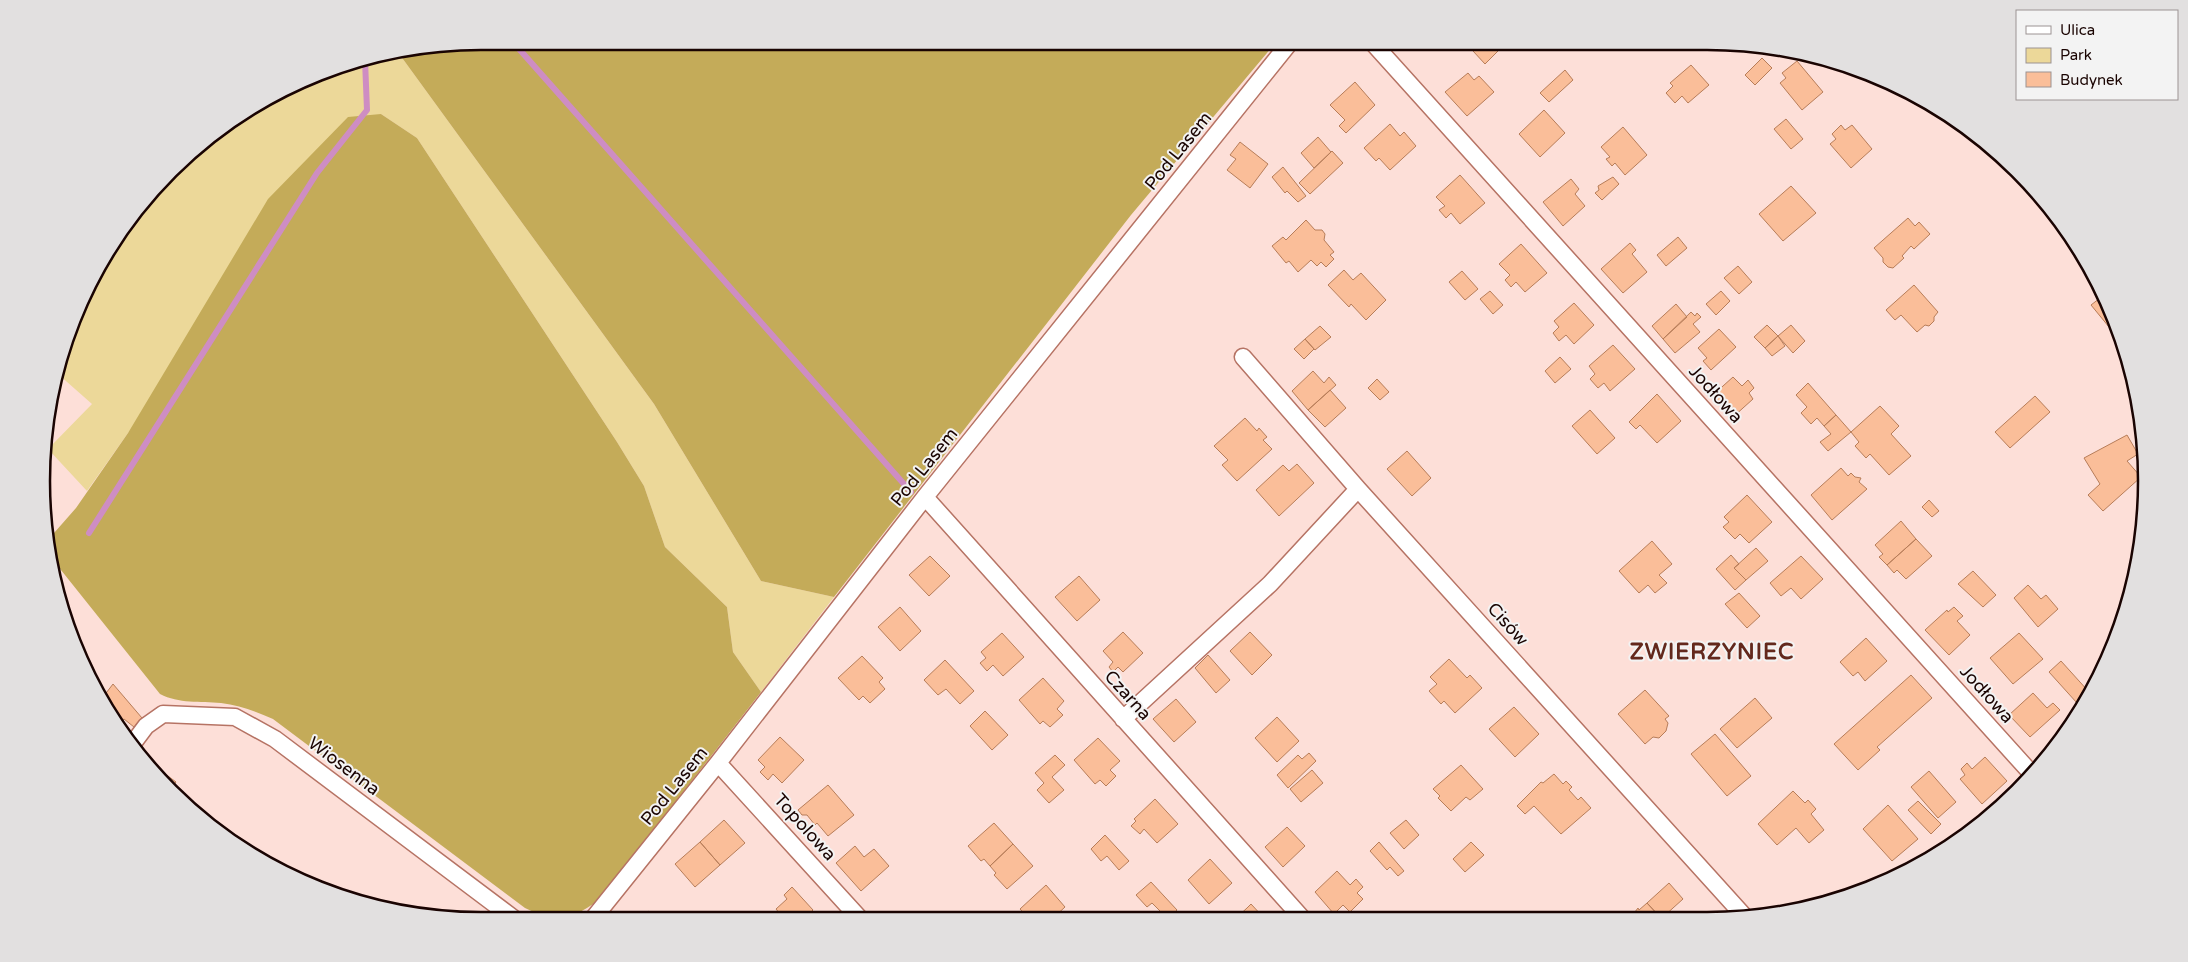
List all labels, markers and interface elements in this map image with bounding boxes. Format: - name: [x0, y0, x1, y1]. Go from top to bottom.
- legend: [2016, 10, 2178, 100]
- text: Ulica: [2060, 21, 2095, 39]
- text: Park: [2060, 46, 2092, 64]
- text: Budynek: [2060, 71, 2123, 89]
- street label: Pod Lasem: [1140, 107, 1216, 195]
- street label: Jodłowa: [1684, 360, 1748, 428]
- street label: Pod Lasem: [886, 423, 962, 511]
- street label: Cisów: [1483, 598, 1533, 650]
- district label: ZWIERZYNIEC: [1630, 639, 1794, 665]
- street label: Jodłowa: [1955, 660, 2019, 728]
- street label: Czarna: [1100, 666, 1156, 724]
- street label: Wiosenna: [304, 732, 384, 800]
- street label: Pod Lasem: [636, 742, 712, 830]
- street label: Topolowa: [769, 789, 841, 865]

